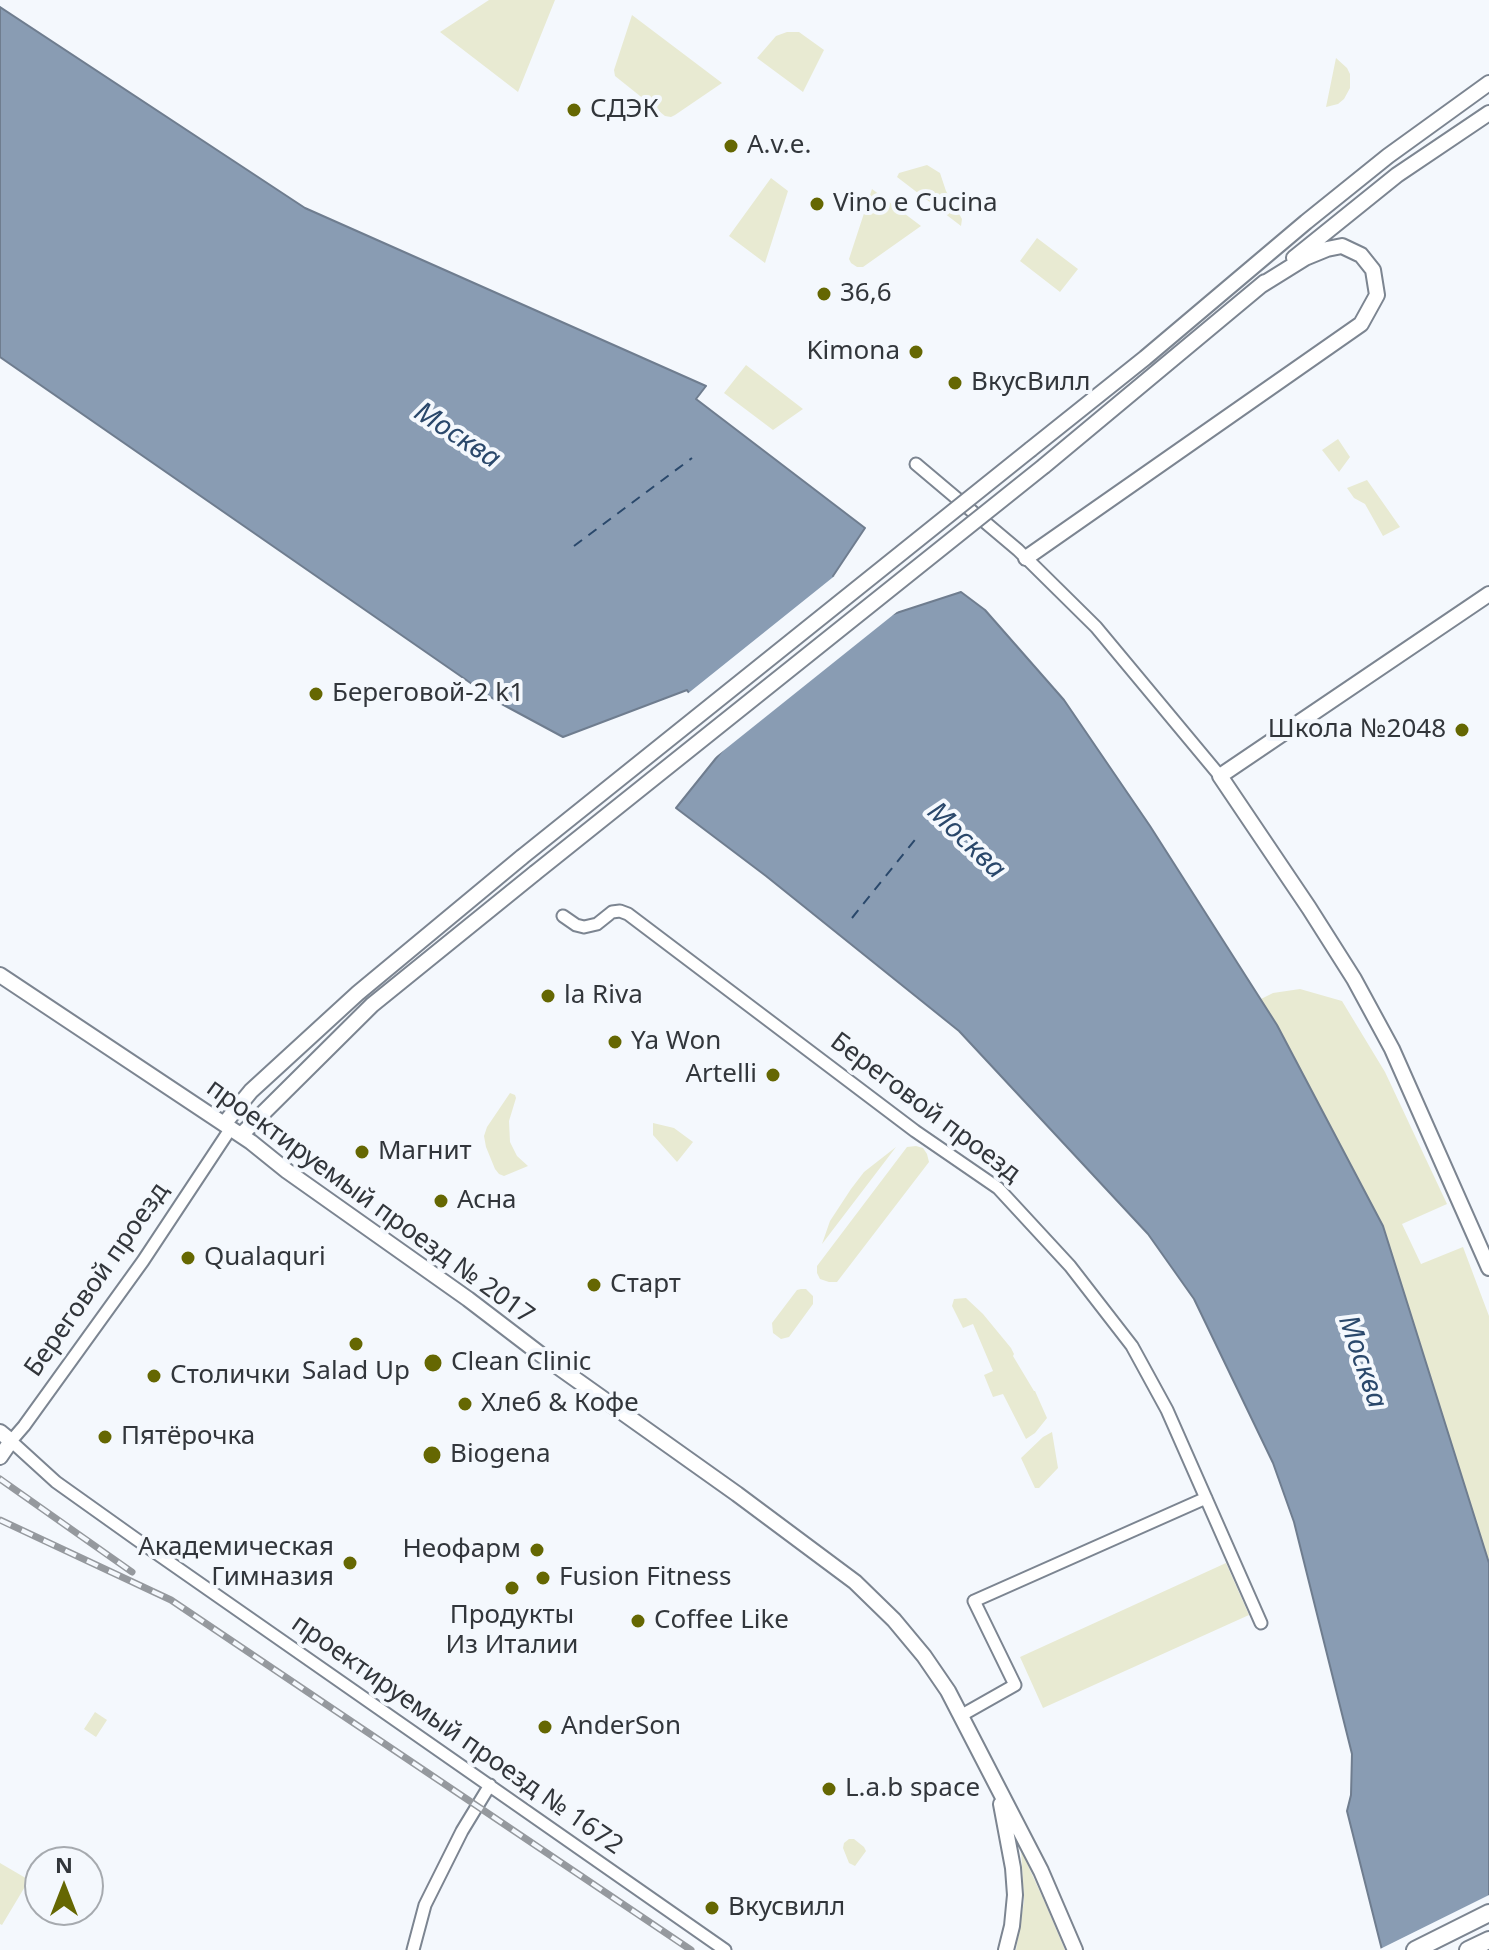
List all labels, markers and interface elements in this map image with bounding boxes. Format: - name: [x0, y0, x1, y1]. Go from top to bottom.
- place label: СДЭК: [590, 94, 659, 126]
- marker: СДЭК: [565, 101, 583, 119]
- place label: A.v.e.: [747, 130, 811, 162]
- marker: A.v.e.: [722, 137, 740, 155]
- place label: Vino e Cucina: [833, 188, 998, 220]
- marker: Vino e Cucina: [808, 195, 826, 213]
- place label: 36,6: [840, 278, 892, 310]
- marker: 36,6: [815, 285, 833, 303]
- place label: Kimona: [807, 336, 900, 368]
- marker: Kimona: [907, 343, 925, 361]
- place label: ВкусВилл: [971, 367, 1091, 399]
- marker: ВкусВилл: [946, 374, 964, 392]
- water label: Москва: [408, 396, 506, 476]
- place label: Береговой-2 k1: [332, 678, 524, 710]
- marker: Береговой-2 k1: [307, 685, 325, 703]
- place label: Школа №2048: [1268, 714, 1446, 746]
- marker: Школа №2048: [1453, 721, 1471, 739]
- water label: Москва: [920, 796, 1012, 886]
- place label: la Riva: [564, 980, 643, 1012]
- marker: la Riva: [539, 987, 557, 1005]
- place label: Ya Won: [631, 1026, 721, 1058]
- street label: Береговой проезд: [824, 1026, 1026, 1190]
- marker: Ya Won: [606, 1033, 624, 1051]
- place label: Artelli: [685, 1059, 757, 1091]
- marker: Artelli: [764, 1066, 782, 1084]
- street label: проектируемый проезд № 2017: [200, 1073, 540, 1331]
- place label: Магнит: [378, 1136, 472, 1168]
- marker: Магнит: [353, 1143, 371, 1161]
- street label: Береговой проезд: [18, 1177, 176, 1383]
- place label: Асна: [457, 1185, 517, 1217]
- marker: Асна: [432, 1192, 450, 1210]
- place label: Qualaquri: [204, 1242, 326, 1274]
- marker: Qualaquri: [179, 1249, 197, 1267]
- place label: Старт: [610, 1269, 681, 1301]
- marker: Старт: [585, 1276, 603, 1294]
- water label: Москва: [1330, 1311, 1394, 1413]
- marker: Salad Up: [347, 1335, 365, 1353]
- place label: Clean Clinic: [451, 1347, 591, 1379]
- marker: Clean Clinic: [422, 1352, 444, 1374]
- place label: Salad Up: [302, 1356, 410, 1388]
- place label: Столички: [170, 1360, 291, 1392]
- marker: Столички: [145, 1367, 163, 1385]
- place label: Хлеб & Кофе: [481, 1388, 639, 1420]
- marker: Хлеб & Кофе: [456, 1395, 474, 1413]
- place label: Пятёрочка: [121, 1421, 255, 1453]
- marker: Пятёрочка: [96, 1428, 114, 1446]
- place label: Biogena: [450, 1439, 551, 1471]
- marker: Biogena: [421, 1444, 443, 1466]
- place label: Академическая Гимназия: [138, 1532, 334, 1594]
- place label: Неофарм: [403, 1534, 521, 1566]
- marker: Неофарм: [528, 1541, 546, 1559]
- marker: Академическая Гимназия: [341, 1554, 359, 1572]
- place label: Fusion Fitness: [559, 1562, 732, 1594]
- marker: Fusion Fitness: [534, 1569, 552, 1587]
- marker: Продукты Из Италии: [503, 1579, 521, 1597]
- place label: Продукты Из Италии: [446, 1600, 578, 1662]
- place label: Coffee Like: [654, 1605, 789, 1637]
- street label: проектируемый проезд № 1672: [285, 1608, 629, 1862]
- marker: Coffee Like: [629, 1612, 647, 1630]
- place label: AnderSon: [561, 1711, 681, 1743]
- marker: AnderSon: [536, 1718, 554, 1736]
- place label: L.a.b space: [845, 1773, 980, 1805]
- marker: L.a.b space: [820, 1780, 838, 1798]
- north arrow: [24, 1846, 104, 1926]
- text: N: [55, 1849, 73, 1879]
- place label: Вкусвилл: [728, 1892, 845, 1924]
- marker: Вкусвилл: [703, 1899, 721, 1917]

